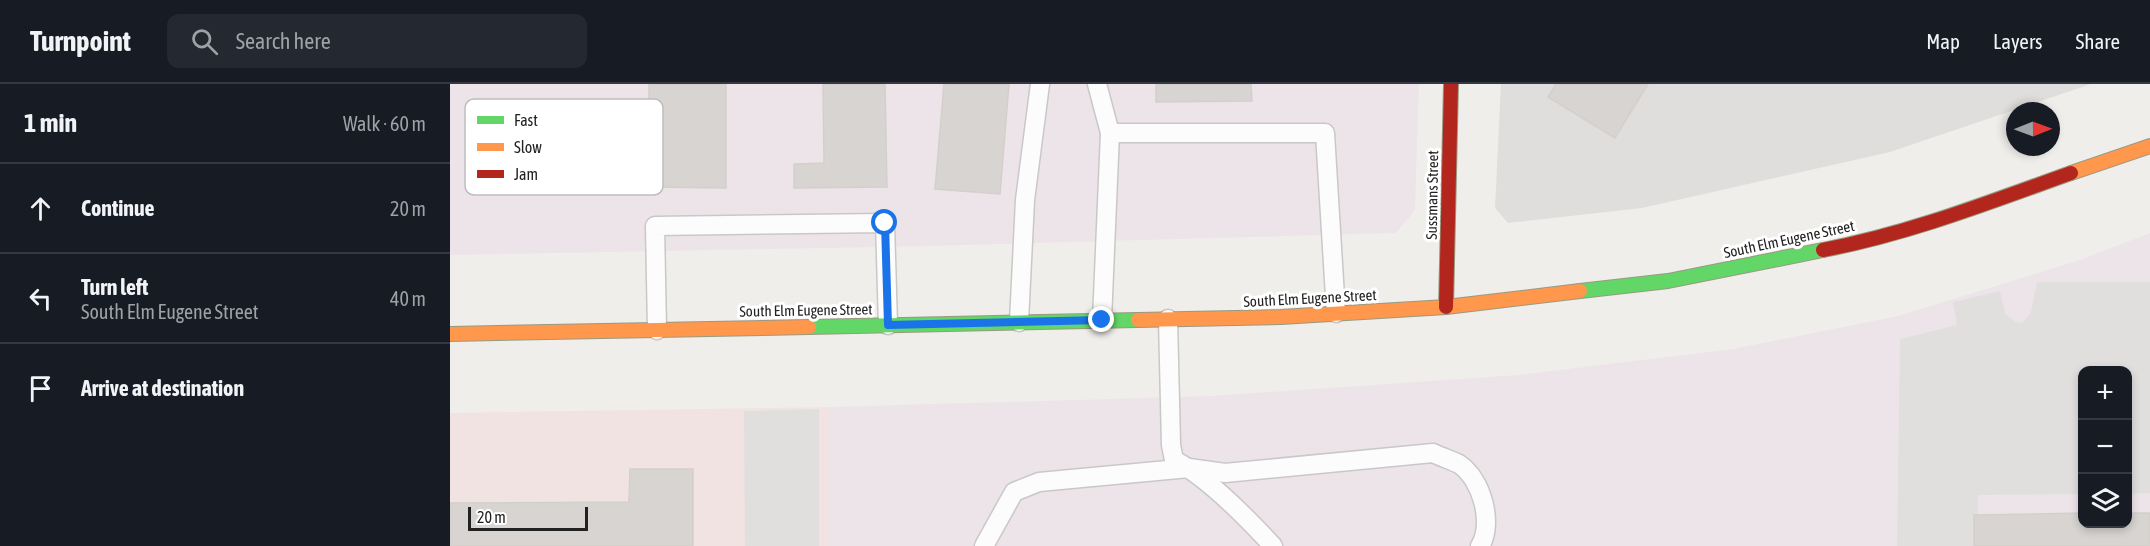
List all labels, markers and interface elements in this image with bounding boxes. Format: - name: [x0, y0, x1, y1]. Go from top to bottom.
- search box: [167, 14, 587, 68]
- text: Turnpoint: [30, 25, 131, 57]
- icon: search: [188, 25, 221, 58]
- text: Search here: [236, 28, 331, 54]
- text: Map: [1926, 29, 1960, 53]
- text: Layers: [1993, 29, 2043, 53]
- text: Share: [2076, 29, 2120, 53]
- legend: [465, 99, 663, 195]
- north arrow: [2006, 102, 2060, 156]
- text: 1 min: [24, 108, 77, 138]
- text: Fast: [514, 111, 538, 129]
- text: Walk · 60 m: [343, 112, 426, 135]
- text: Slow: [514, 138, 542, 156]
- street label: Sussmans Street: [1423, 150, 1441, 240]
- text: Jam: [514, 165, 538, 183]
- icon: ahead: [24, 192, 57, 225]
- text: Continue: [81, 195, 155, 221]
- text: 20 m: [390, 197, 426, 220]
- route start: [871, 209, 897, 235]
- street label: South Elm Eugene Street: [1722, 217, 1856, 261]
- text: Turn left: [81, 274, 148, 300]
- icon: left: [24, 282, 57, 315]
- street label: South Elm Eugene Street: [1243, 286, 1377, 310]
- text: 40 m: [390, 287, 426, 310]
- text: South Elm Eugene Street: [81, 300, 258, 323]
- street label: South Elm Eugene Street: [739, 300, 873, 320]
- route end: [1088, 306, 1114, 332]
- map controls: [2078, 366, 2132, 528]
- button: +: [2078, 366, 2132, 420]
- icon: arrive: [24, 372, 57, 405]
- text: Arrive at destination: [81, 375, 244, 401]
- button: −: [2078, 420, 2132, 474]
- button: layers: [2078, 474, 2132, 528]
- scale bar: [468, 504, 588, 532]
- text: 20 m: [477, 508, 506, 526]

